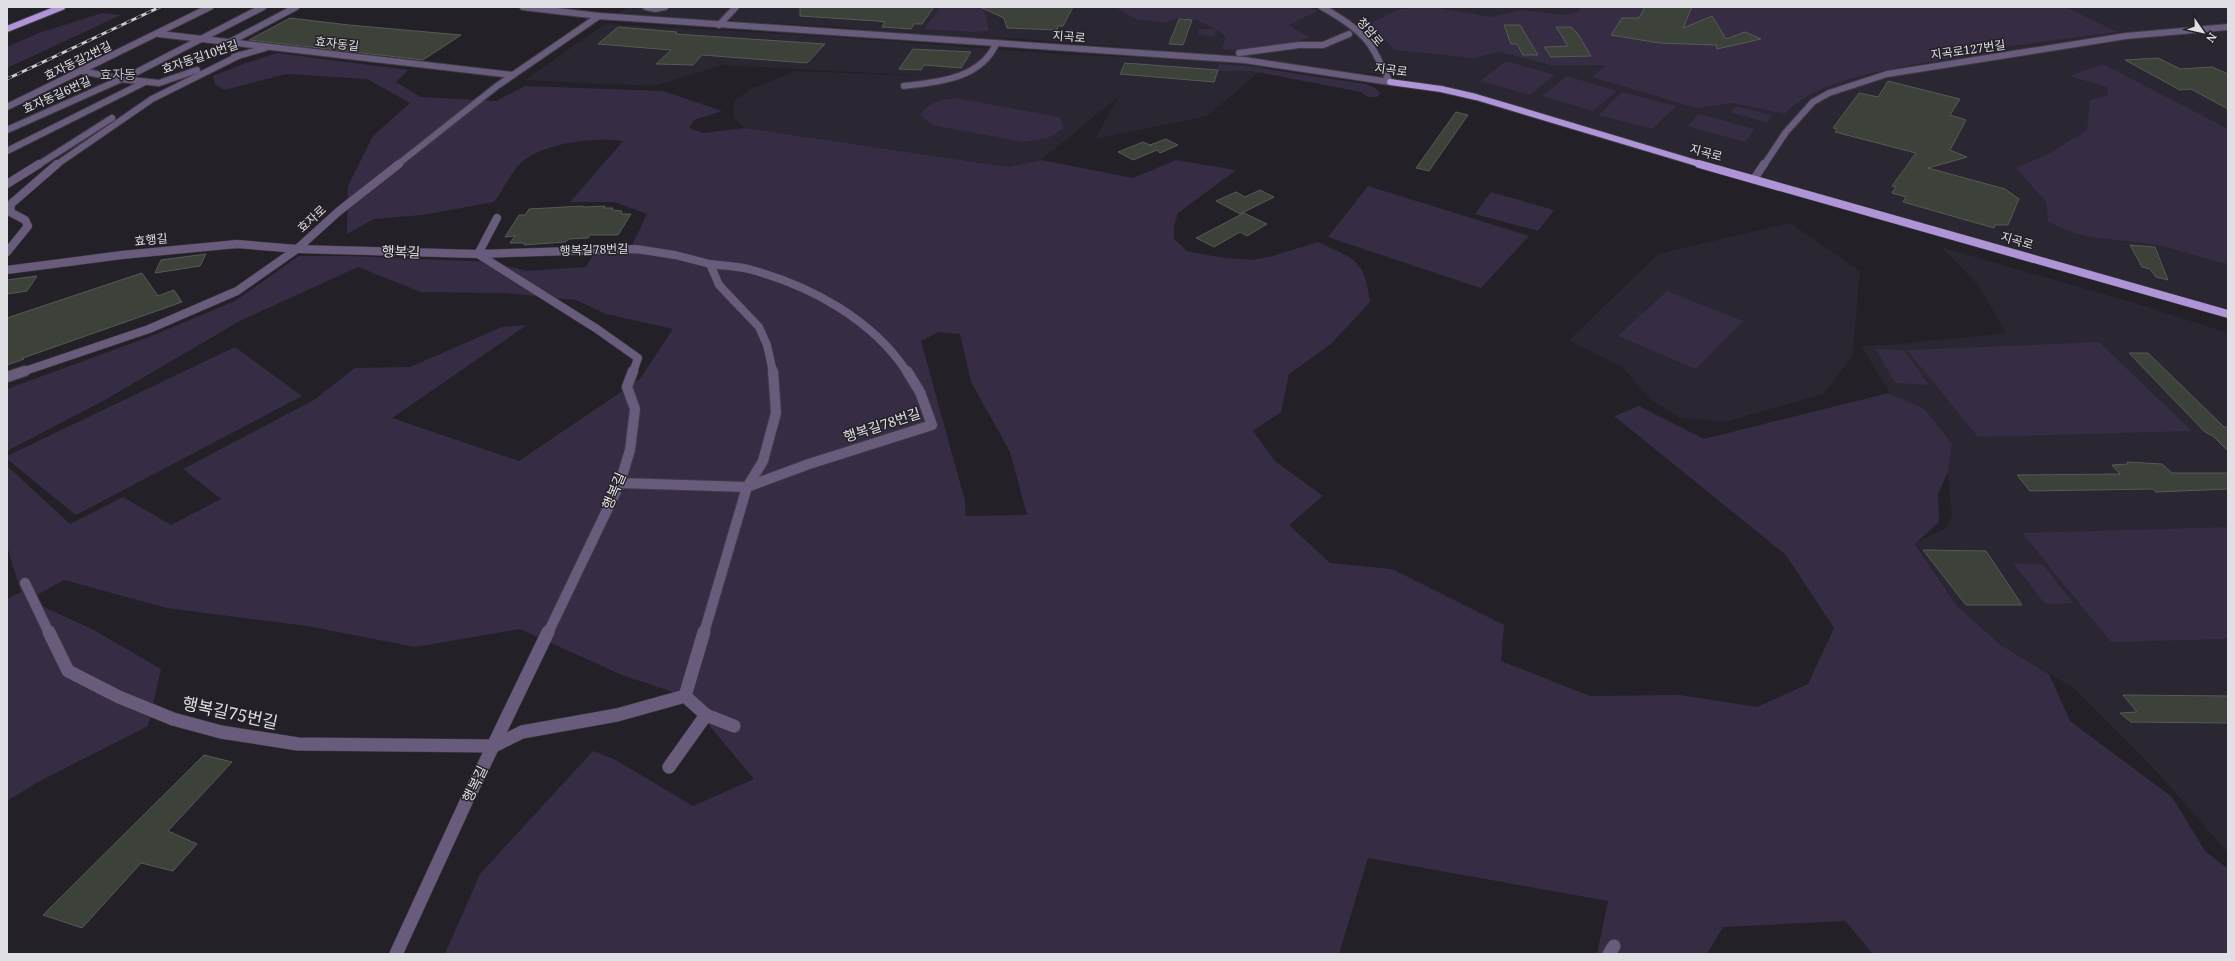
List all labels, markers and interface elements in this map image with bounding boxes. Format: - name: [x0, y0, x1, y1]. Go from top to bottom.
- north arrow: [2183, 12, 2223, 52]
- street label: 청암로: [1353, 14, 1388, 50]
- street label: 지곡로: [1052, 27, 1086, 46]
- text: N: [2203, 30, 2220, 46]
- street label: 효자동길: [314, 32, 360, 55]
- street label: 효자동길10번길: [159, 36, 240, 78]
- street label: 지곡로127번길: [1929, 36, 2006, 63]
- street label: 효자동길2번길: [41, 37, 114, 84]
- street label: 지곡로: [1374, 59, 1409, 80]
- district label: 효자동: [100, 65, 136, 83]
- street label: 효자동길6번길: [20, 72, 94, 117]
- street label: 지곡로: [1688, 140, 1724, 165]
- street label: 효자로: [294, 201, 330, 236]
- street label: 지곡로: [1999, 228, 2035, 253]
- street label: 효행길: [134, 229, 168, 250]
- street label: 행복길78번길: [559, 240, 629, 259]
- street label: 행복길: [381, 241, 421, 262]
- street label: 행복길78번길: [841, 403, 923, 446]
- street label: 행복길: [597, 469, 630, 512]
- street label: 행복길75번길: [180, 691, 280, 734]
- street label: 행복길: [458, 762, 492, 805]

